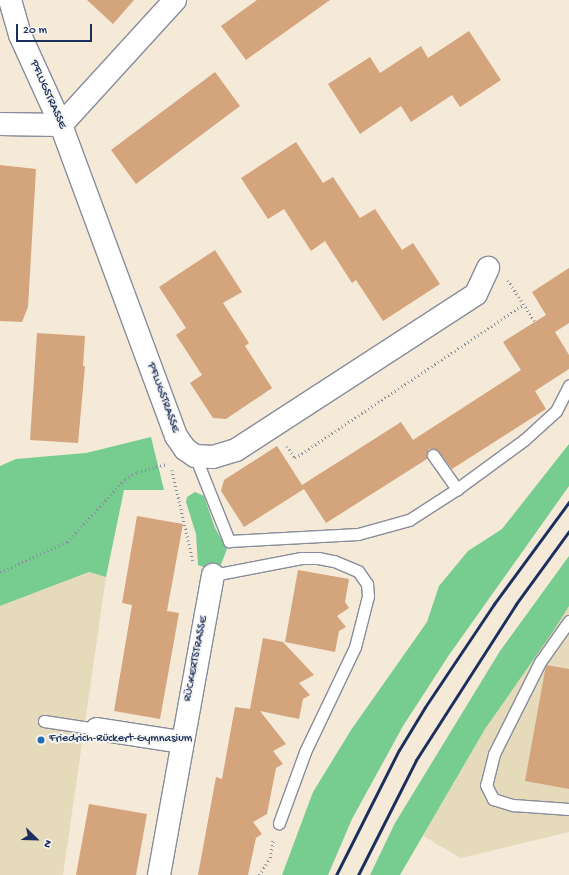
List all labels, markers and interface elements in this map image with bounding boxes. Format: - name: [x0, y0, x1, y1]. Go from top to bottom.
- scale bar: [18, 16, 94, 42]
- text: 20 m: [23, 24, 47, 38]
- street label: PFLUGSTRASSE: [25, 58, 69, 132]
- street label: PFLUGSTRASSE: [143, 361, 181, 435]
- street label: RÜCKERTSTRASSE: [182, 615, 212, 703]
- place label: Friedrich-Rückert-Gymnasium: [49, 733, 192, 747]
- marker: Friedrich-Rückert-Gymnasium: [36, 735, 46, 745]
- north arrow: [16, 819, 56, 859]
- text: N: [40, 838, 54, 849]

